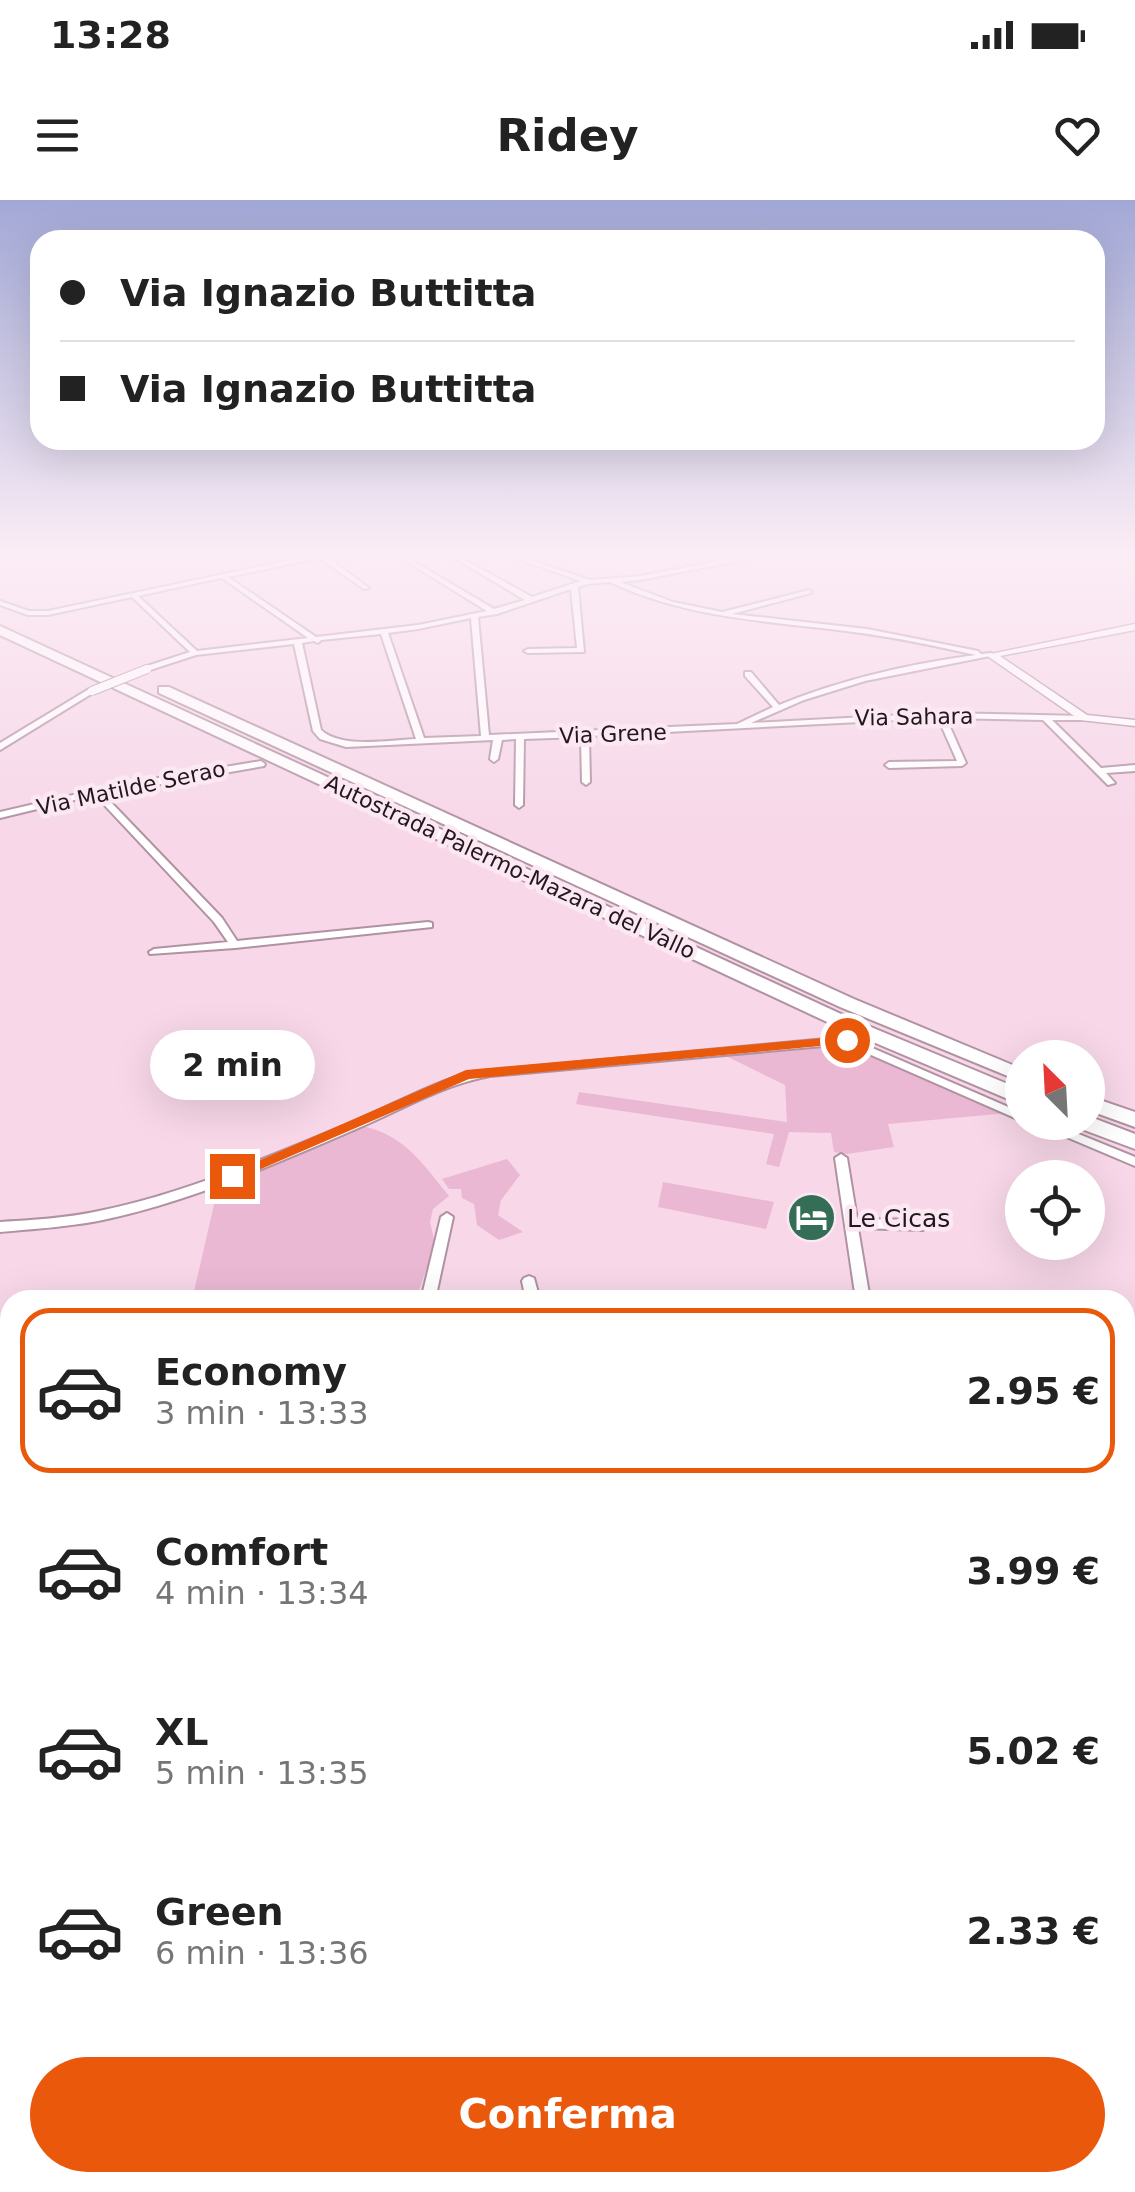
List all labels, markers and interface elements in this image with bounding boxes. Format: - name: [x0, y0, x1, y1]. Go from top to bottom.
- text: 13:28: [50, 13, 171, 57]
- icon: menu: [30, 108, 85, 163]
- icon: heart: [1050, 108, 1105, 163]
- text: Ridey: [496, 109, 639, 162]
- text: Via Ignazio Buttitta: [120, 271, 537, 315]
- text: Via Ignazio Buttitta: [120, 367, 537, 411]
- street label: Via Sahara: [855, 703, 973, 731]
- street label: Via Grene: [559, 720, 667, 748]
- street label: Via Matilde Serao: [34, 756, 228, 820]
- street label: Autostrada Palermo-Mazara del Vallo: [321, 770, 699, 964]
- route start: [825, 1018, 870, 1063]
- callout: 2 min: [150, 1031, 314, 1101]
- north arrow: [1005, 1040, 1105, 1140]
- map controls: [1005, 1040, 1105, 1260]
- text: 2 min: [182, 1046, 283, 1084]
- route end: [210, 1154, 255, 1199]
- button: locate: [1005, 1160, 1105, 1260]
- hotel icon: Le Cicas: [786, 1192, 838, 1244]
- place label: Le Cicas: [847, 1204, 950, 1233]
- icon: car: [35, 1346, 125, 1436]
- text: Economy: [155, 1350, 347, 1394]
- text: 2.95 €: [967, 1369, 1100, 1413]
- text: 3 min · 13:33: [155, 1394, 369, 1432]
- icon: car: [35, 1526, 125, 1616]
- text: Comfort: [155, 1530, 328, 1574]
- text: 3.99 €: [967, 1549, 1100, 1593]
- text: 4 min · 13:34: [155, 1574, 369, 1612]
- icon: car: [35, 1706, 125, 1796]
- text: XL: [155, 1710, 209, 1754]
- text: 5.02 €: [967, 1729, 1100, 1773]
- text: 5 min · 13:35: [155, 1754, 369, 1792]
- icon: car: [35, 1886, 125, 1976]
- text: Green: [155, 1890, 284, 1934]
- text: 2.33 €: [967, 1909, 1100, 1953]
- text: 6 min · 13:36: [155, 1934, 369, 1972]
- button: Conferma: [30, 2057, 1105, 2172]

